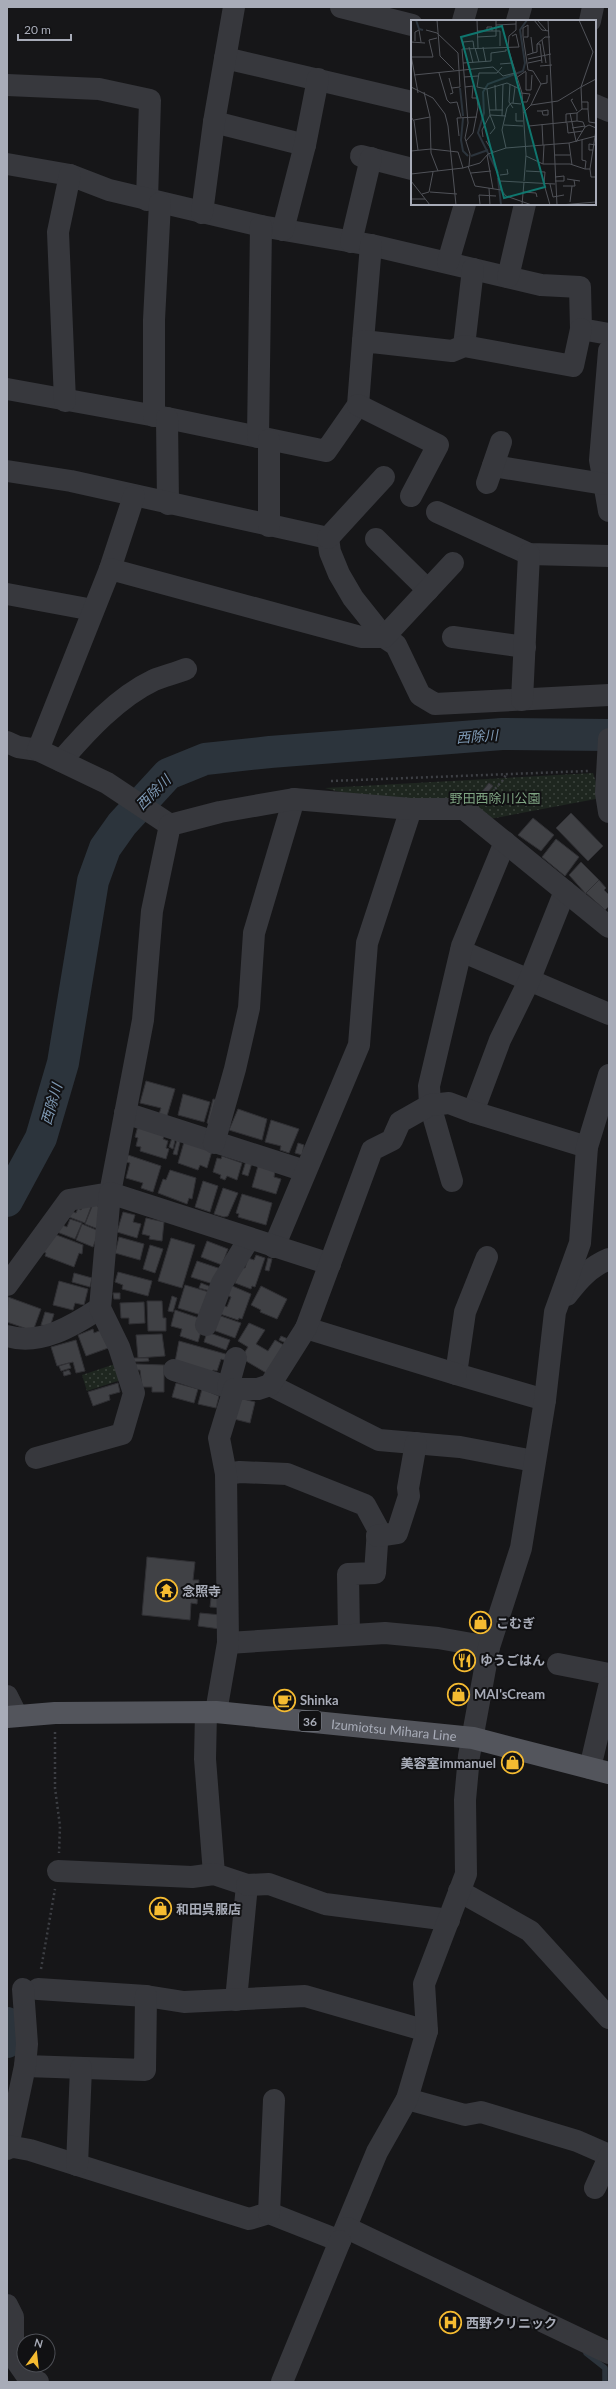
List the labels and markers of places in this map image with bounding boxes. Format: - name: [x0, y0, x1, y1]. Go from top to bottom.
- temple icon: 念照寺: [154, 1578, 180, 1604]
- place label: 念照寺: [182, 1583, 221, 1599]
- shop icon: こむぎ: [467, 1610, 493, 1636]
- place label: こむぎ: [496, 1615, 535, 1631]
- restaurant icon: ゆうごはん: [451, 1647, 477, 1673]
- place label: ゆうごはん: [480, 1652, 545, 1668]
- shop icon: MAI'sCream: [445, 1681, 471, 1707]
- place label: MAI'sCream: [474, 1686, 545, 1702]
- cafe icon: Shinka: [272, 1687, 298, 1713]
- place label: Shinka: [300, 1692, 339, 1708]
- shop icon: 美容室immanuel: [499, 1750, 525, 1776]
- place label: 美容室immanuel: [400, 1755, 496, 1771]
- shop icon: 和田呉服店: [147, 1896, 173, 1922]
- place label: 和田呉服店: [176, 1901, 241, 1917]
- hospital icon: 西野クリニック: [437, 2310, 463, 2336]
- place label: 西野クリニック: [466, 2315, 557, 2331]

